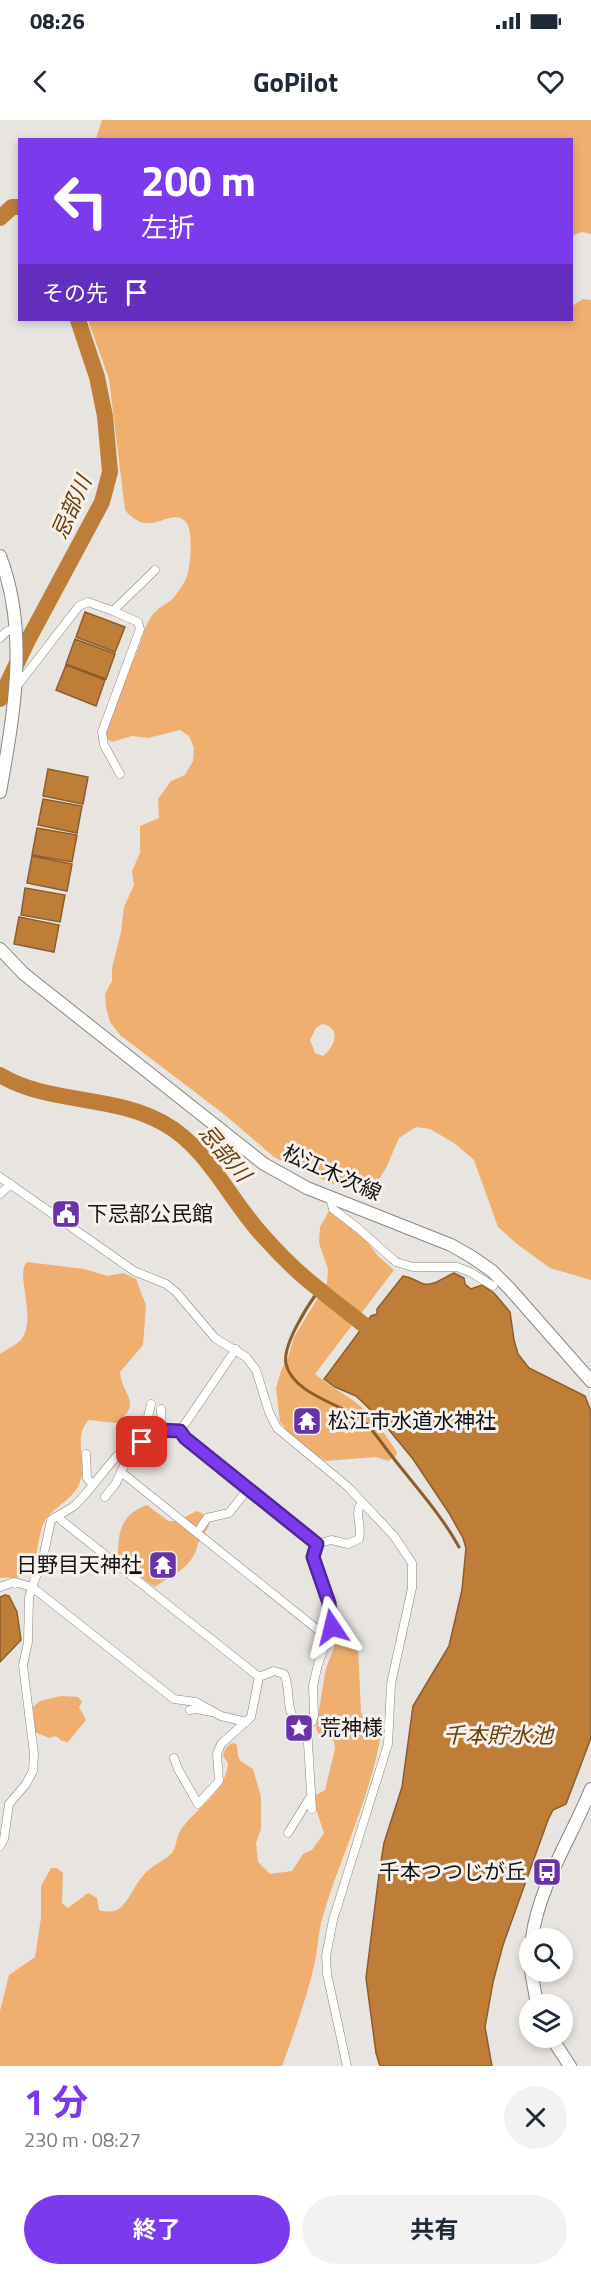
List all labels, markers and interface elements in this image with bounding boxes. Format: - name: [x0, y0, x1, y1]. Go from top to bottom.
- text: 08:26: [30, 4, 85, 38]
- text: GoPilot: [253, 61, 338, 102]
- icon: back: [24, 65, 57, 98]
- icon: heart: [534, 65, 567, 98]
- text: 200 m: [141, 148, 256, 212]
- icon: left: [42, 162, 120, 240]
- text: 左折: [141, 206, 195, 247]
- text: その先: [42, 276, 108, 310]
- icon: arrive: [120, 276, 153, 309]
- water label: 忌部川: [42, 468, 101, 544]
- water label: 忌部川: [191, 1117, 261, 1191]
- street label: 松江木次線: [278, 1136, 387, 1208]
- place label: 下忌部公民館: [87, 1197, 213, 1229]
- public building icon: 下忌部公民館: [50, 1198, 82, 1230]
- place label: 松江市水道水神社: [328, 1404, 496, 1436]
- temple icon: 松江市水道水神社: [291, 1405, 323, 1437]
- pin: [116, 1416, 167, 1467]
- icon: arrive: [125, 1425, 158, 1458]
- place label: 日野目天神社: [16, 1548, 142, 1580]
- temple icon: 日野目天神社: [147, 1549, 179, 1581]
- position arrow: [300, 1595, 364, 1659]
- place label: 荒神様: [320, 1711, 383, 1743]
- place icon: 荒神様: [283, 1712, 315, 1744]
- water label: 千本貯水池: [443, 1718, 555, 1752]
- place label: 千本つつじが丘: [379, 1855, 526, 1887]
- bus stop icon: 千本つつじが丘: [531, 1856, 563, 1888]
- map controls: [519, 1928, 573, 2048]
- button: search: [519, 1928, 573, 1982]
- button: layers: [519, 1994, 573, 2048]
- text: 1 分: [24, 2074, 88, 2129]
- button: close: [504, 2086, 567, 2149]
- text: 230 m · 08:27: [24, 2124, 141, 2155]
- button: 終了: [24, 2195, 290, 2264]
- button: 共有: [302, 2195, 567, 2264]

